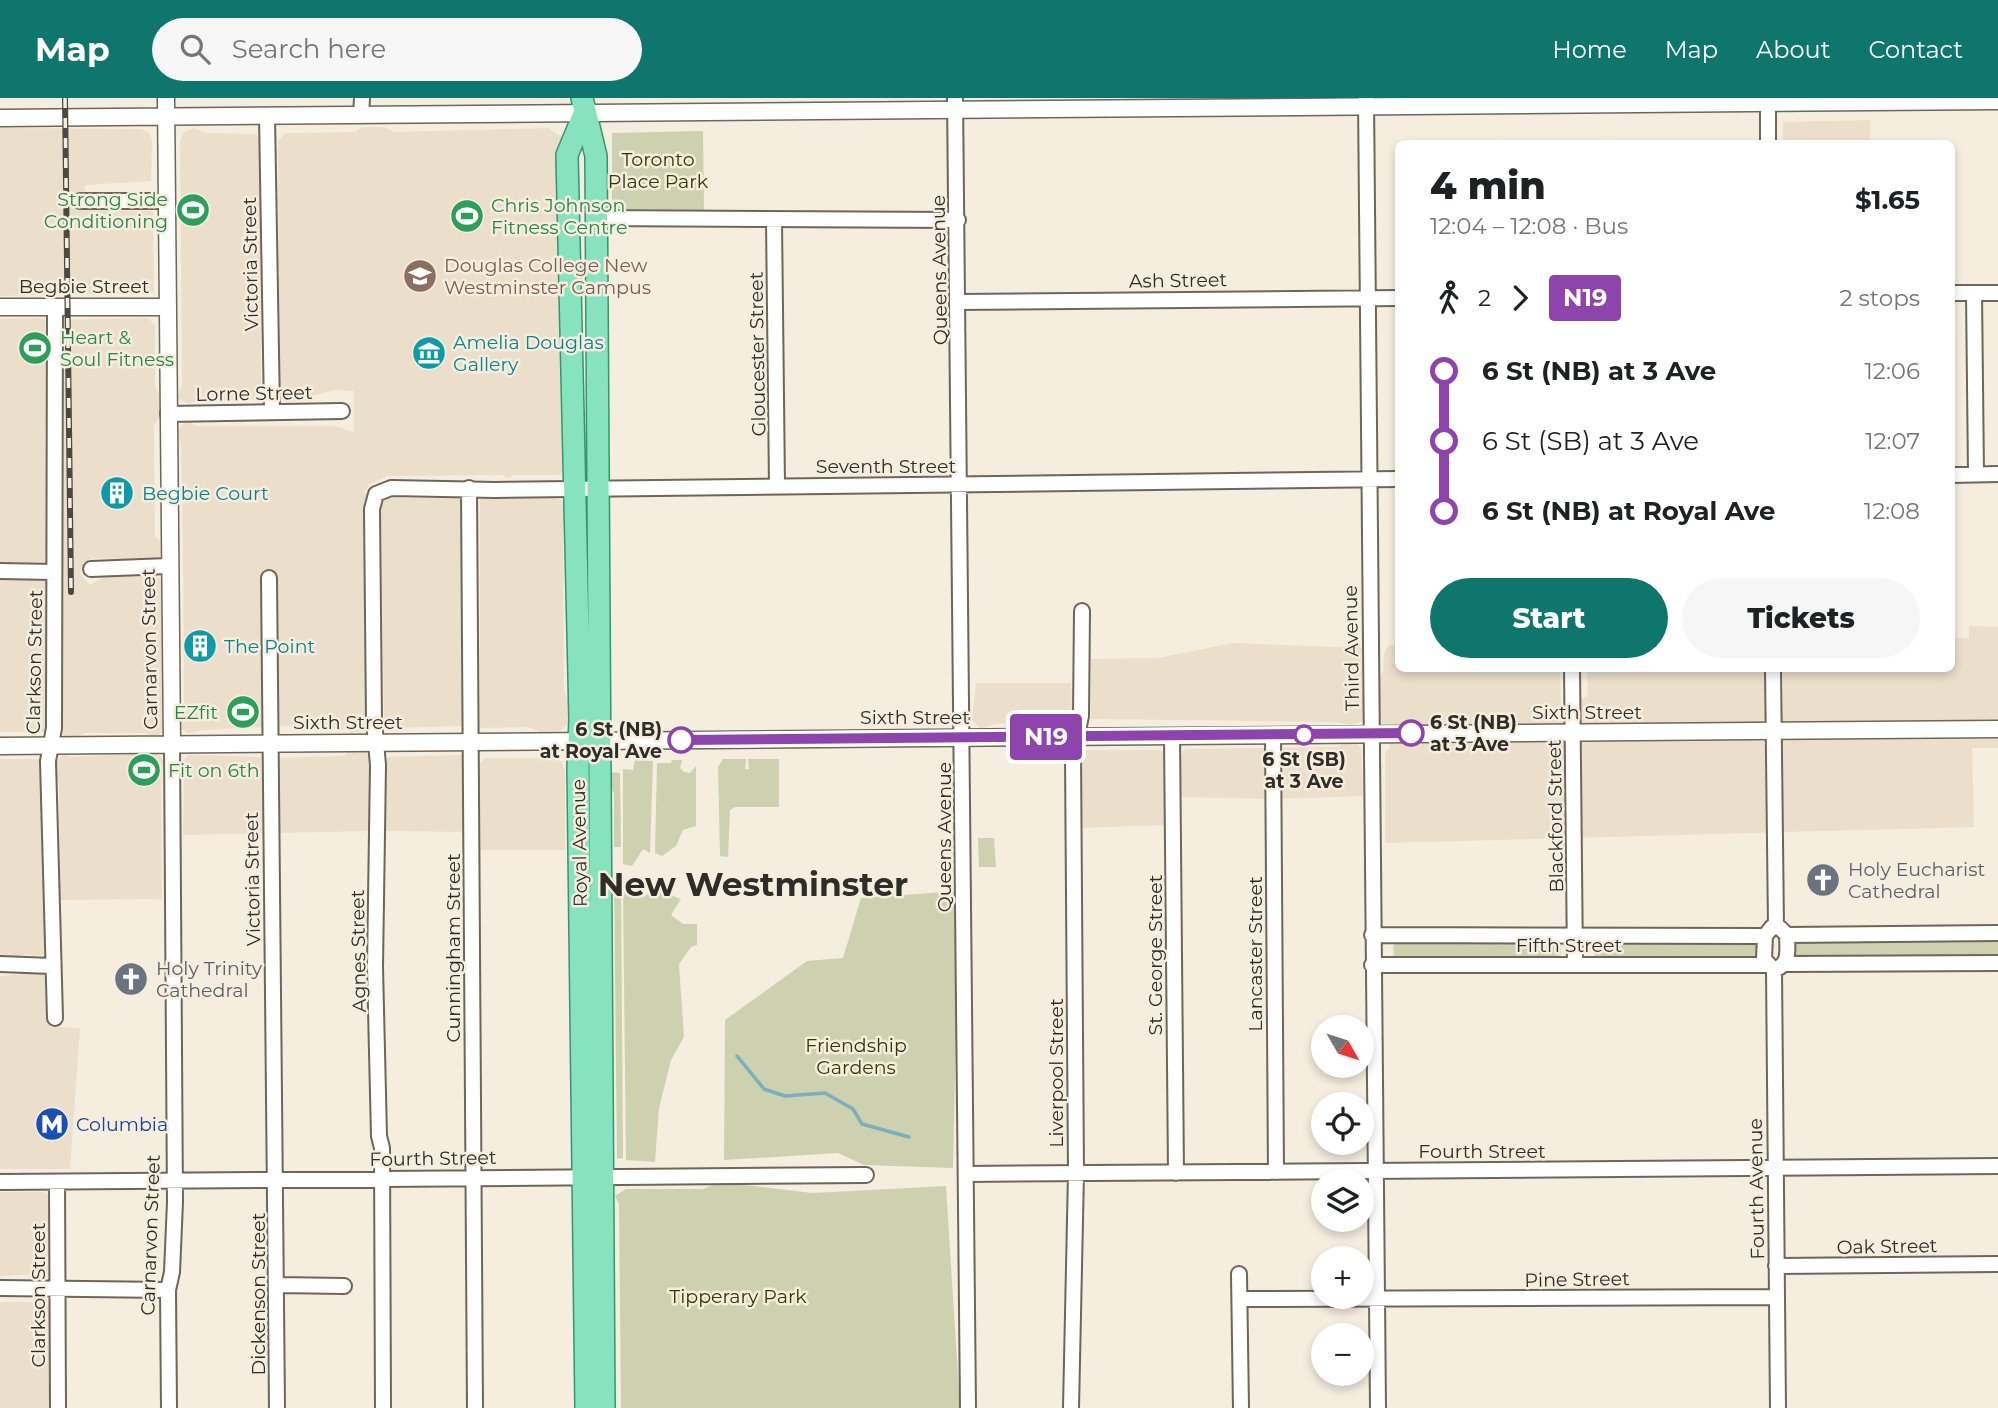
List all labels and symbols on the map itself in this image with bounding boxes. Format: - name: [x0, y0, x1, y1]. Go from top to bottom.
- park label: Toronto Place Park: [608, 148, 709, 193]
- place label: Strong Side Conditioning: [44, 188, 168, 233]
- sports icon: Strong Side Conditioning: [174, 191, 212, 229]
- place label: Chris Johnson Fitness Centre: [491, 194, 627, 239]
- street label: Queens Avenue: [927, 195, 952, 345]
- street label: Victoria Street: [238, 196, 263, 331]
- sports icon: Chris Johnson Fitness Centre: [448, 197, 486, 235]
- place label: Douglas College New Westminster Campus: [444, 254, 651, 299]
- school or university icon: Douglas College New Westminster Campus: [401, 257, 439, 295]
- street label: Ash Street: [1129, 268, 1228, 293]
- street label: Gloucester Street: [745, 271, 770, 436]
- street label: Begbie Street: [19, 275, 150, 298]
- place label: Heart & Soul Fitness: [60, 326, 174, 371]
- sports icon: Heart & Soul Fitness: [16, 329, 54, 367]
- place label: Amelia Douglas Gallery: [453, 331, 604, 376]
- museum icon: Amelia Douglas Gallery: [410, 334, 448, 372]
- street label: Lorne Street: [195, 381, 313, 406]
- street label: Seventh Street: [816, 455, 956, 478]
- building icon: Begbie Court: [98, 474, 136, 512]
- place label: Begbie Court: [142, 482, 269, 505]
- street label: Carnarvon Street: [137, 568, 162, 730]
- street label: Third Avenue: [1339, 585, 1364, 711]
- street label: Clarkson Street: [22, 589, 47, 735]
- building icon: The Point: [181, 627, 219, 665]
- place label: The Point: [224, 635, 315, 658]
- sports icon: EZfit: [224, 693, 262, 731]
- place label: EZfit: [174, 701, 218, 724]
- street label: Sixth Street: [1532, 701, 1642, 724]
- street label: Sixth Street: [860, 706, 970, 729]
- street label: Sixth Street: [293, 711, 403, 734]
- place label: 6 St (NB) at 3 Ave: [1430, 711, 1517, 756]
- line badge: N19: [1006, 714, 1086, 760]
- place label: 6 St (NB) at Royal Ave: [540, 718, 662, 763]
- marker: 6 St (NB) at 3 Ave: [1398, 720, 1424, 746]
- marker: 6 St (SB) at 3 Ave: [1294, 725, 1314, 745]
- marker: 6 St (NB) at Royal Ave: [668, 727, 694, 753]
- street label: Blackford Street: [1543, 739, 1568, 893]
- place label: 6 St (SB) at 3 Ave: [1262, 748, 1346, 793]
- sports icon: Fit on 6th: [125, 751, 163, 789]
- place label: Fit on 6th: [168, 759, 260, 782]
- street label: Queens Avenue: [933, 762, 956, 912]
- street label: Royal Avenue: [567, 779, 592, 907]
- street label: Victoria Street: [240, 811, 265, 946]
- street label: Cunningham Street: [442, 853, 465, 1043]
- place label: Holy Eucharist Cathedral: [1848, 858, 1985, 903]
- church icon: Holy Eucharist Cathedral: [1804, 861, 1842, 899]
- district label: New Westminster: [598, 864, 908, 904]
- street label: St. George Street: [1144, 874, 1167, 1035]
- street label: Lancaster Street: [1244, 876, 1267, 1032]
- street label: Agnes Street: [346, 889, 371, 1012]
- street label: Fifth Street: [1516, 934, 1623, 957]
- place label: Holy Trinity Cathedral: [156, 957, 263, 1002]
- church icon: Holy Trinity Cathedral: [112, 960, 150, 998]
- street label: Liverpool Street: [1045, 998, 1068, 1148]
- north arrow: [1311, 1015, 1374, 1078]
- park label: Friendship Gardens: [805, 1034, 907, 1079]
- metro station icon: Columbia: [33, 1105, 71, 1143]
- place label: Columbia: [76, 1113, 168, 1136]
- street label: Fourth Avenue: [1744, 1118, 1769, 1260]
- street label: Fourth Street: [1418, 1140, 1546, 1163]
- street label: Fourth Street: [369, 1146, 497, 1171]
- street label: Carnarvon Street: [136, 1154, 165, 1316]
- street label: Dickenson Street: [247, 1212, 270, 1376]
- street label: Clarkson Street: [27, 1222, 50, 1367]
- street label: Oak Street: [1836, 1234, 1938, 1259]
- street label: Pine Street: [1524, 1267, 1630, 1292]
- park label: Tipperary Park: [669, 1285, 807, 1308]

